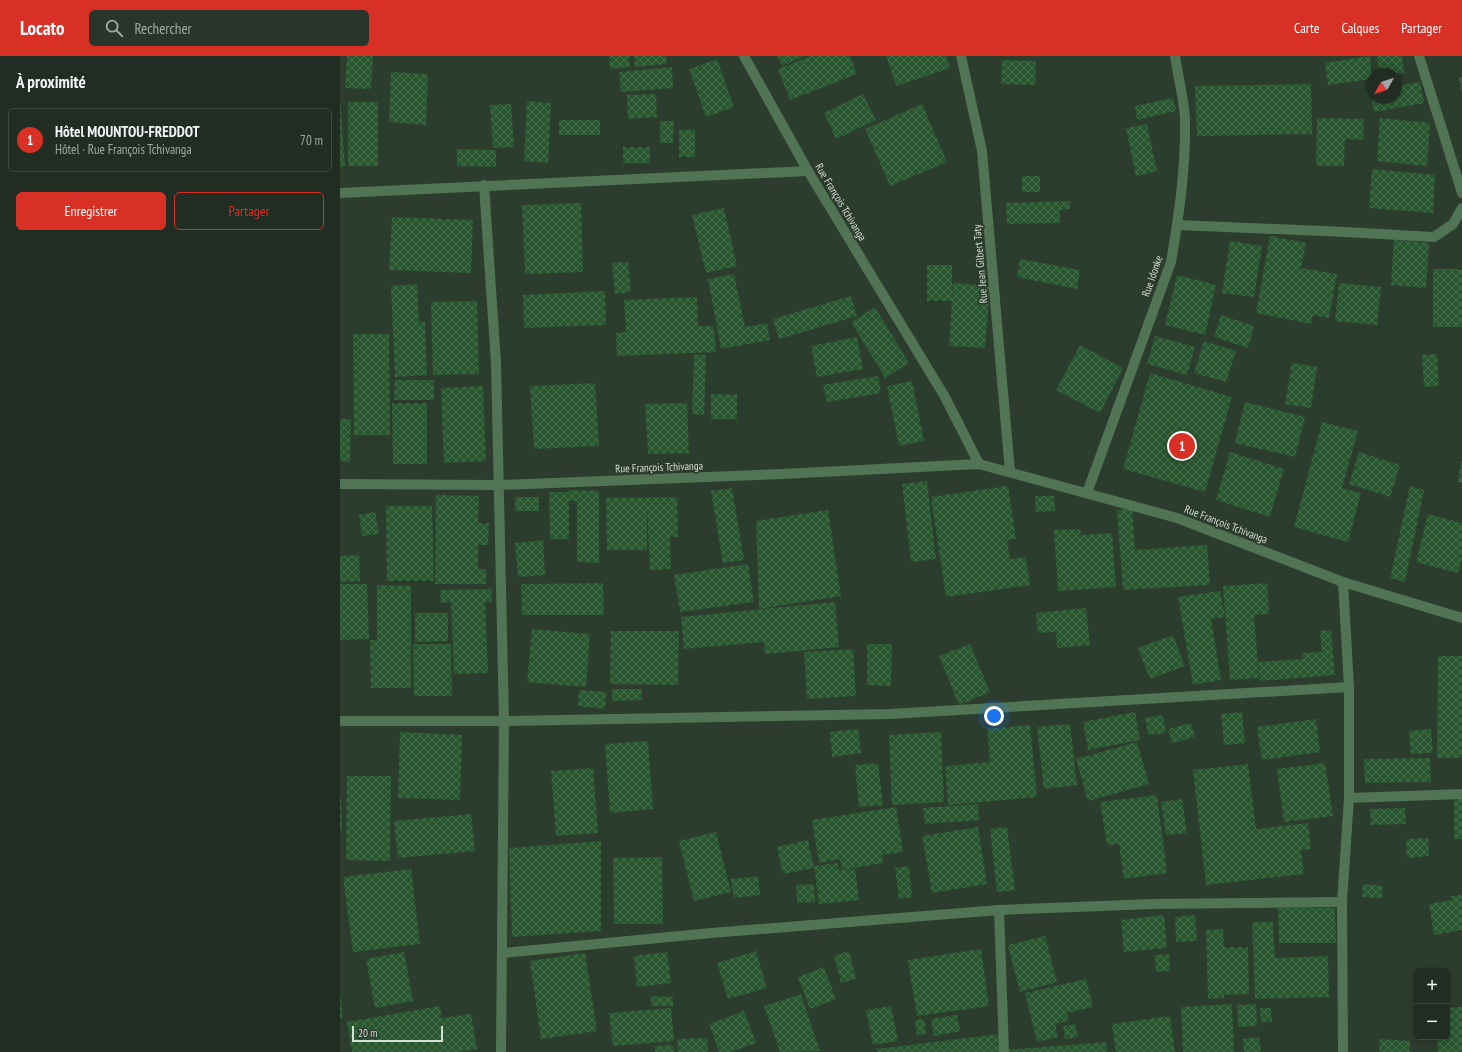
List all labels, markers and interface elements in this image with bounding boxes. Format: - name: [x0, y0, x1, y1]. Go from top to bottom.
- search box: [89, 10, 369, 46]
- text: Locato: [20, 16, 65, 40]
- icon: search: [103, 17, 125, 39]
- text: Rechercher: [135, 19, 192, 38]
- text: Carte: [1294, 19, 1319, 37]
- text: Calques: [1341, 19, 1379, 37]
- text: Partager: [1401, 19, 1442, 37]
- north arrow: [1366, 68, 1402, 104]
- text: À proximité: [16, 71, 86, 93]
- text: Hôtel MOUNTOU-FREDDOT: [55, 122, 200, 141]
- text: 1: [27, 132, 33, 149]
- text: 70 m: [300, 132, 323, 149]
- text: Hôtel · Rue François Tchivanga: [55, 141, 192, 158]
- street label: Rue François Tchivanga: [812, 161, 870, 243]
- button: Enregistrer: [16, 192, 166, 230]
- button: Partager: [174, 192, 324, 230]
- street label: Rue Jean Gilbert Taty: [970, 223, 990, 304]
- street label: Rue Idonke: [1138, 253, 1166, 298]
- pin: 1: [1169, 431, 1195, 461]
- street label: Rue François Tchivanga: [615, 458, 703, 476]
- street label: Rue François Tchivanga: [1182, 502, 1270, 546]
- your location: [984, 706, 1004, 726]
- map controls: [1414, 968, 1450, 1040]
- button: +: [1414, 968, 1450, 1004]
- button: −: [1414, 1004, 1450, 1040]
- scale bar: [352, 1024, 443, 1043]
- text: 20 m: [358, 1026, 377, 1040]

